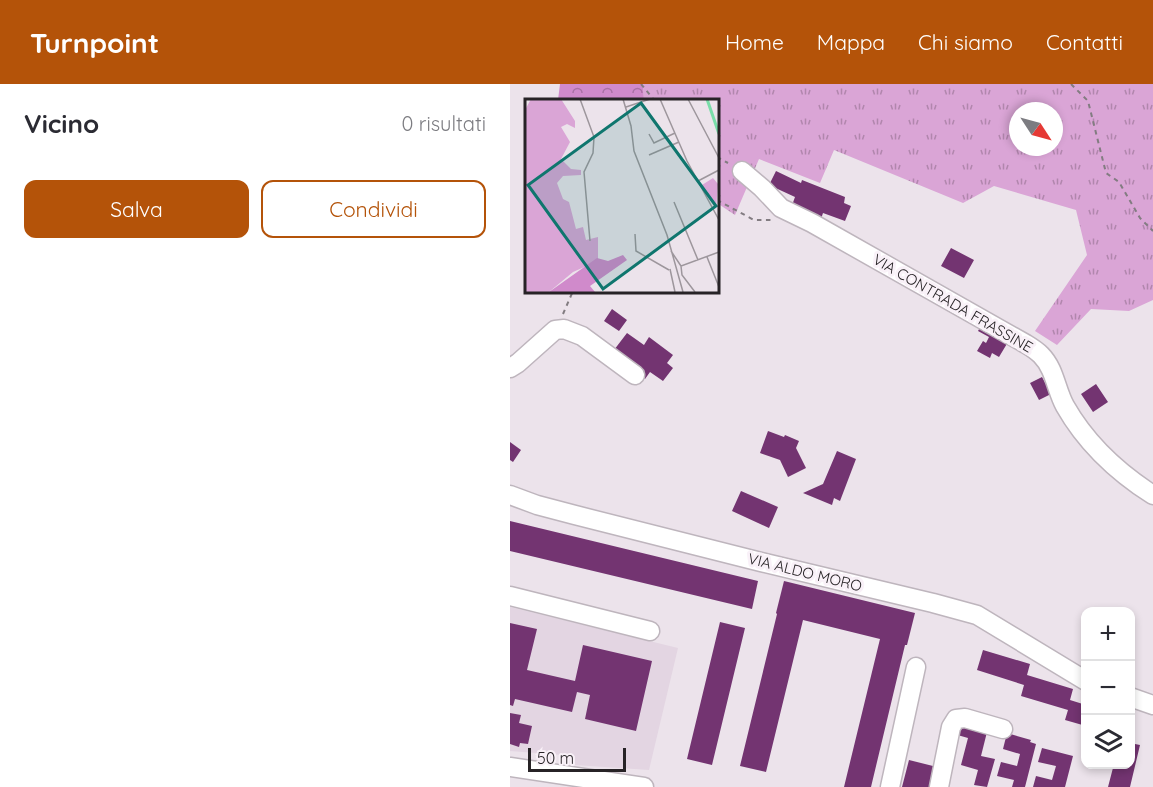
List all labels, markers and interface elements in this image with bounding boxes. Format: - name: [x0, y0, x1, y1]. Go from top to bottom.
- text: Turnpoint: [30, 25, 159, 60]
- text: Home: [725, 29, 784, 55]
- text: Mappa: [817, 29, 885, 55]
- text: Chi siamo: [918, 29, 1013, 55]
- text: Contatti: [1046, 29, 1123, 55]
- inset map: [525, 99, 718, 292]
- north arrow: [1009, 102, 1063, 156]
- text: Vicino: [24, 107, 99, 140]
- text: 0 risultati: [401, 111, 486, 136]
- button: Salva: [24, 180, 249, 238]
- button: Condividi: [261, 180, 486, 238]
- street label: VIA CONTRADA FRASSINE: [870, 249, 1036, 357]
- street label: VIA ALDO MORO: [746, 549, 864, 595]
- map controls: [1081, 607, 1135, 769]
- button: +: [1081, 607, 1135, 661]
- button: −: [1081, 661, 1135, 715]
- button: layers: [1081, 715, 1135, 769]
- scale bar: [528, 745, 626, 772]
- text: 50 m: [537, 748, 574, 768]

